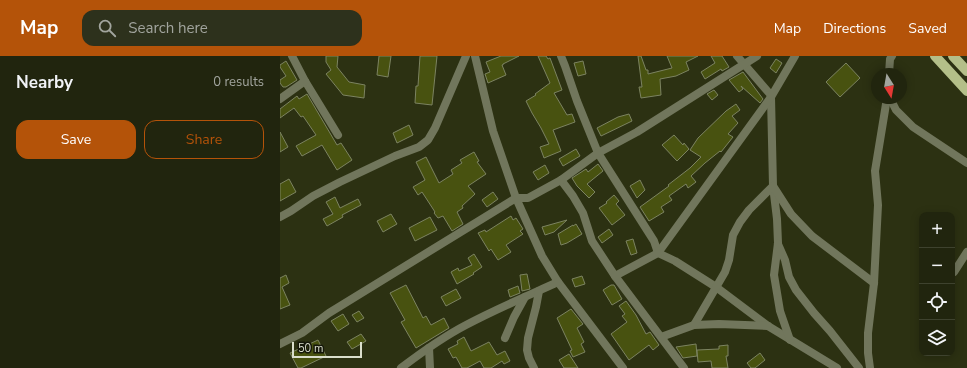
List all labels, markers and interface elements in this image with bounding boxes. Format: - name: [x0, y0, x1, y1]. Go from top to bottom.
- search box: [82, 10, 362, 46]
- text: Map: [20, 15, 58, 41]
- icon: search: [96, 17, 118, 39]
- text: Search here: [128, 18, 208, 38]
- text: Map: [774, 19, 801, 38]
- text: Directions: [823, 19, 886, 38]
- text: Saved: [908, 19, 947, 38]
- north arrow: [871, 68, 907, 104]
- text: Nearby: [16, 71, 73, 94]
- text: 0 results: [213, 73, 264, 91]
- button: Save: [16, 120, 136, 159]
- button: Share: [144, 120, 264, 159]
- map controls: [919, 212, 955, 356]
- button: +: [919, 212, 955, 248]
- button: −: [919, 248, 955, 284]
- button: locate: [919, 284, 955, 320]
- button: layers: [919, 320, 955, 356]
- scale bar: [292, 340, 362, 359]
- text: 50 m: [298, 341, 323, 356]

